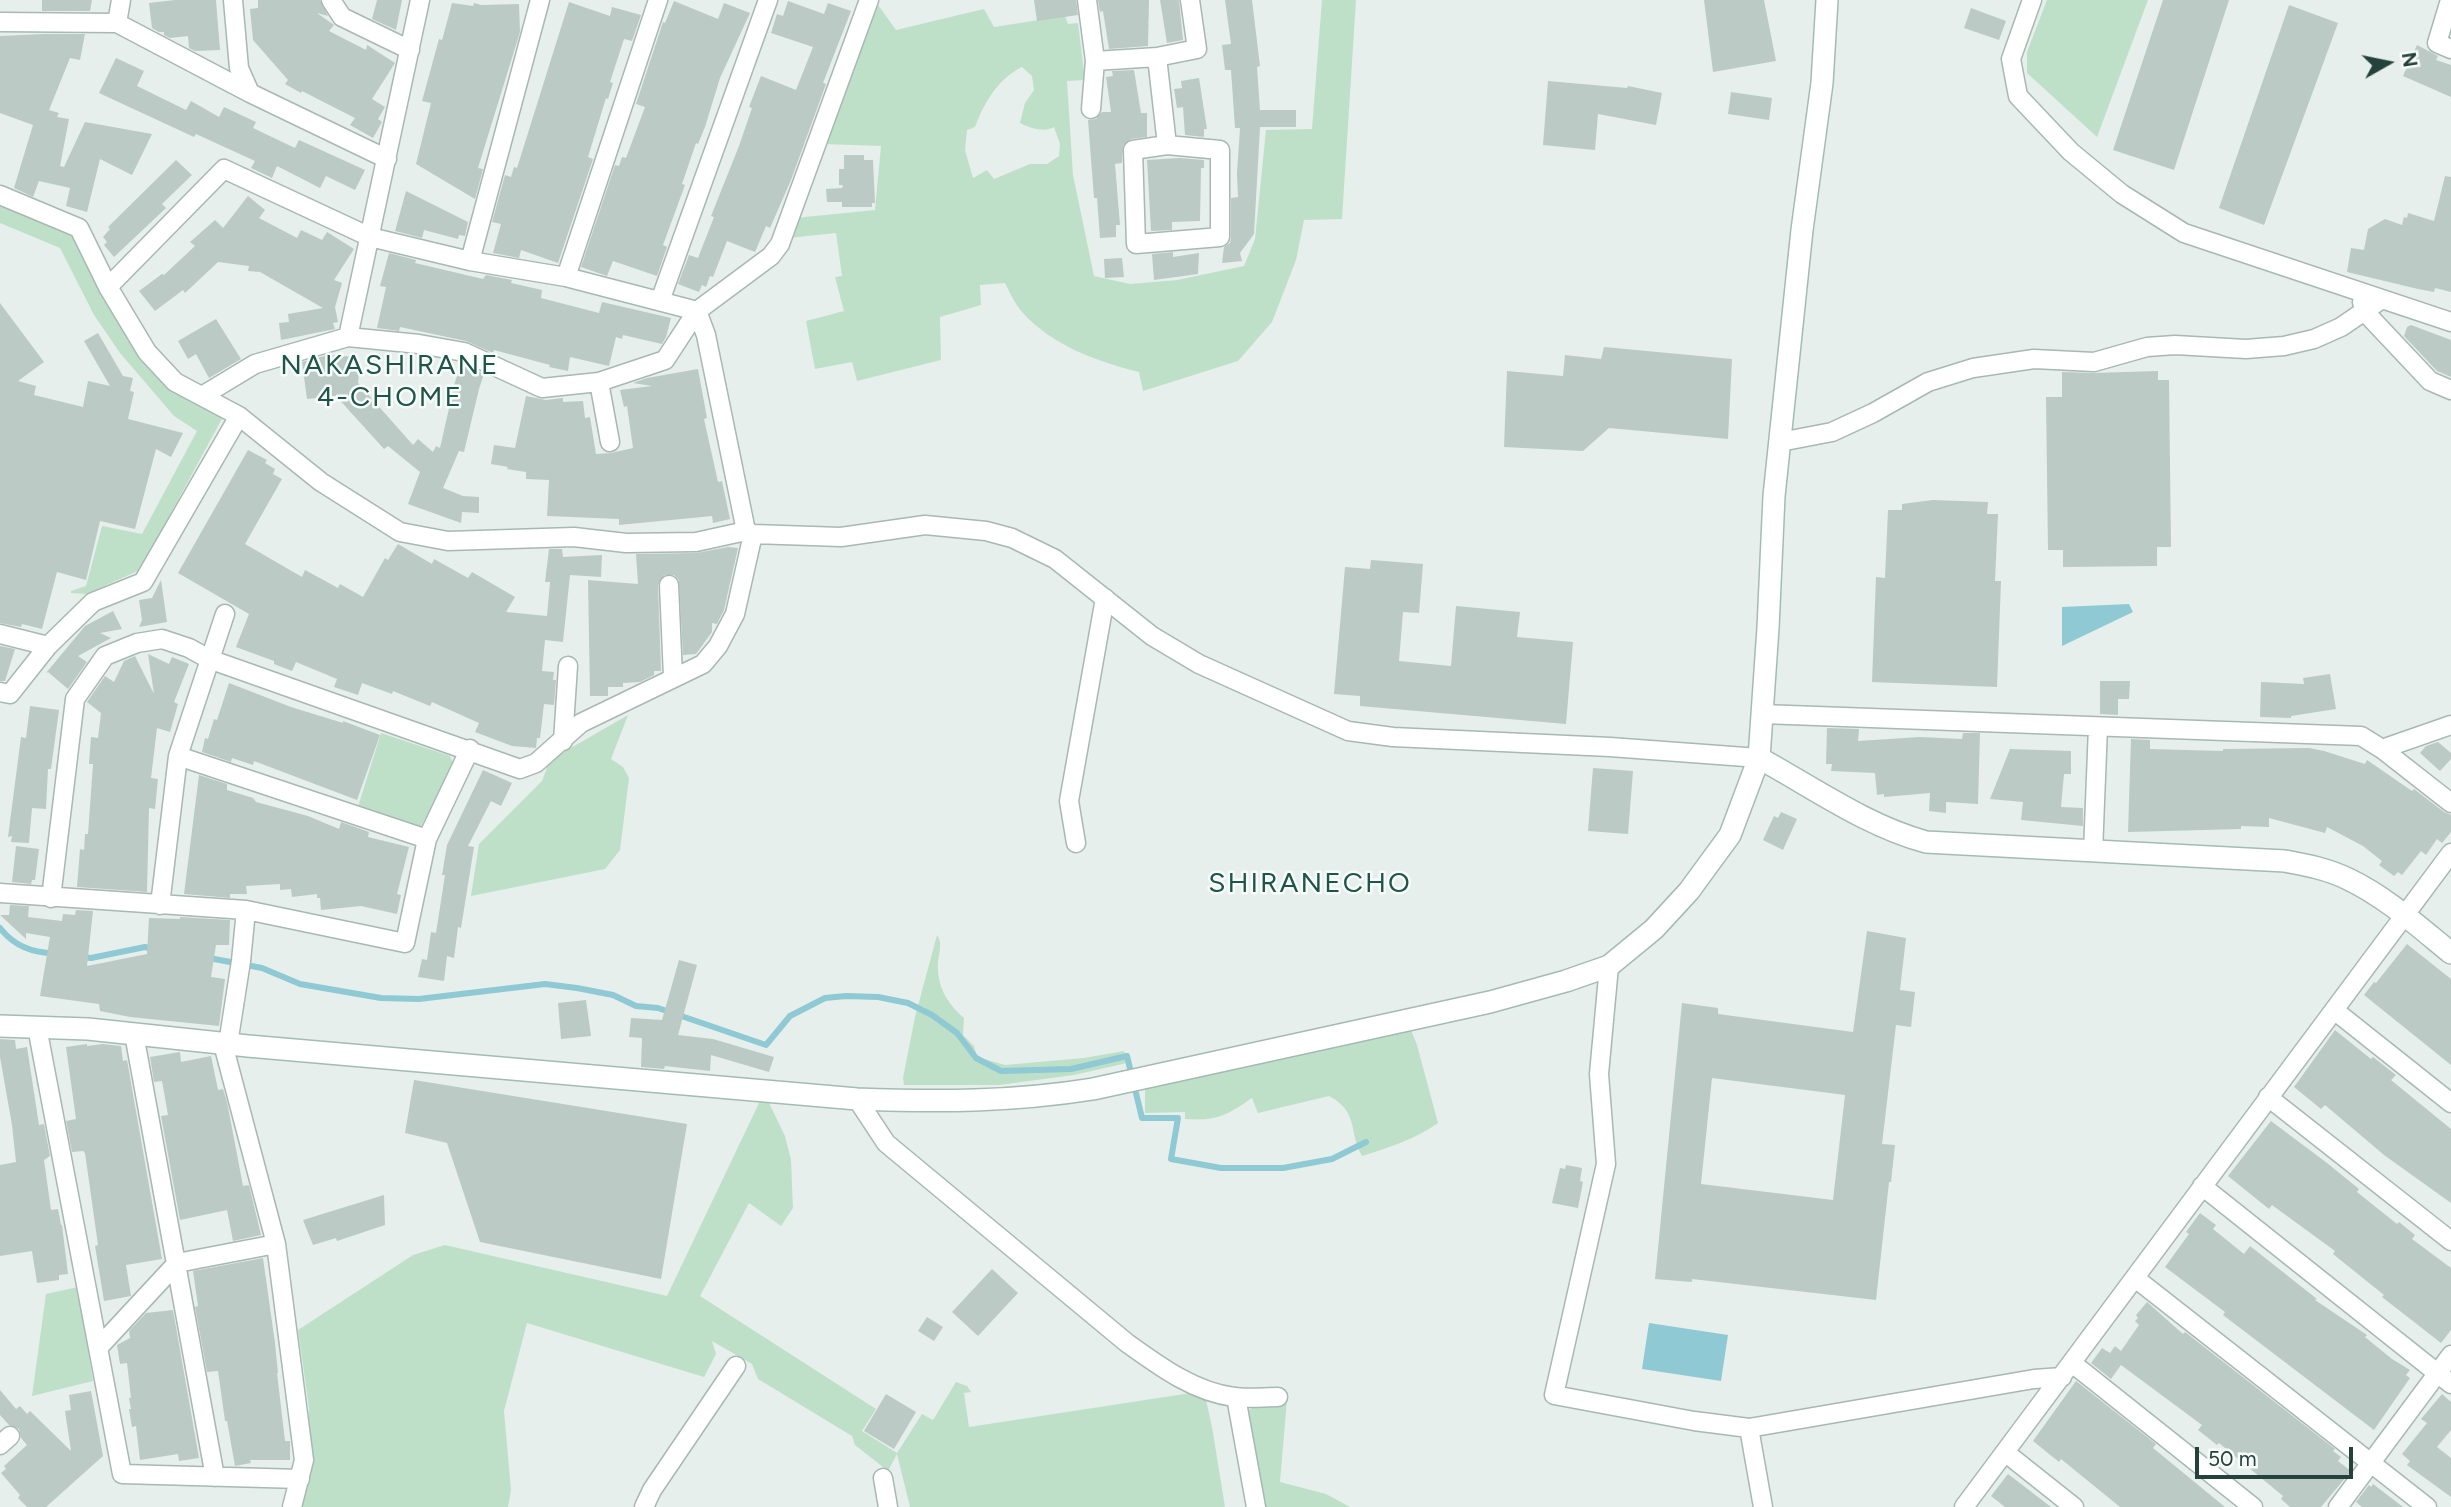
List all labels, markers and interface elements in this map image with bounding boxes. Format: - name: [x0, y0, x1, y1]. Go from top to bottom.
- north arrow: [2353, 28, 2423, 98]
- text: N: [2397, 51, 2422, 69]
- district label: NAKASHIRANE 4-CHOME: [282, 349, 498, 415]
- district label: SHIRANECHO: [1209, 867, 1411, 901]
- scale bar: [2199, 1434, 2356, 1478]
- text: 50 m: [2208, 1446, 2257, 1471]

